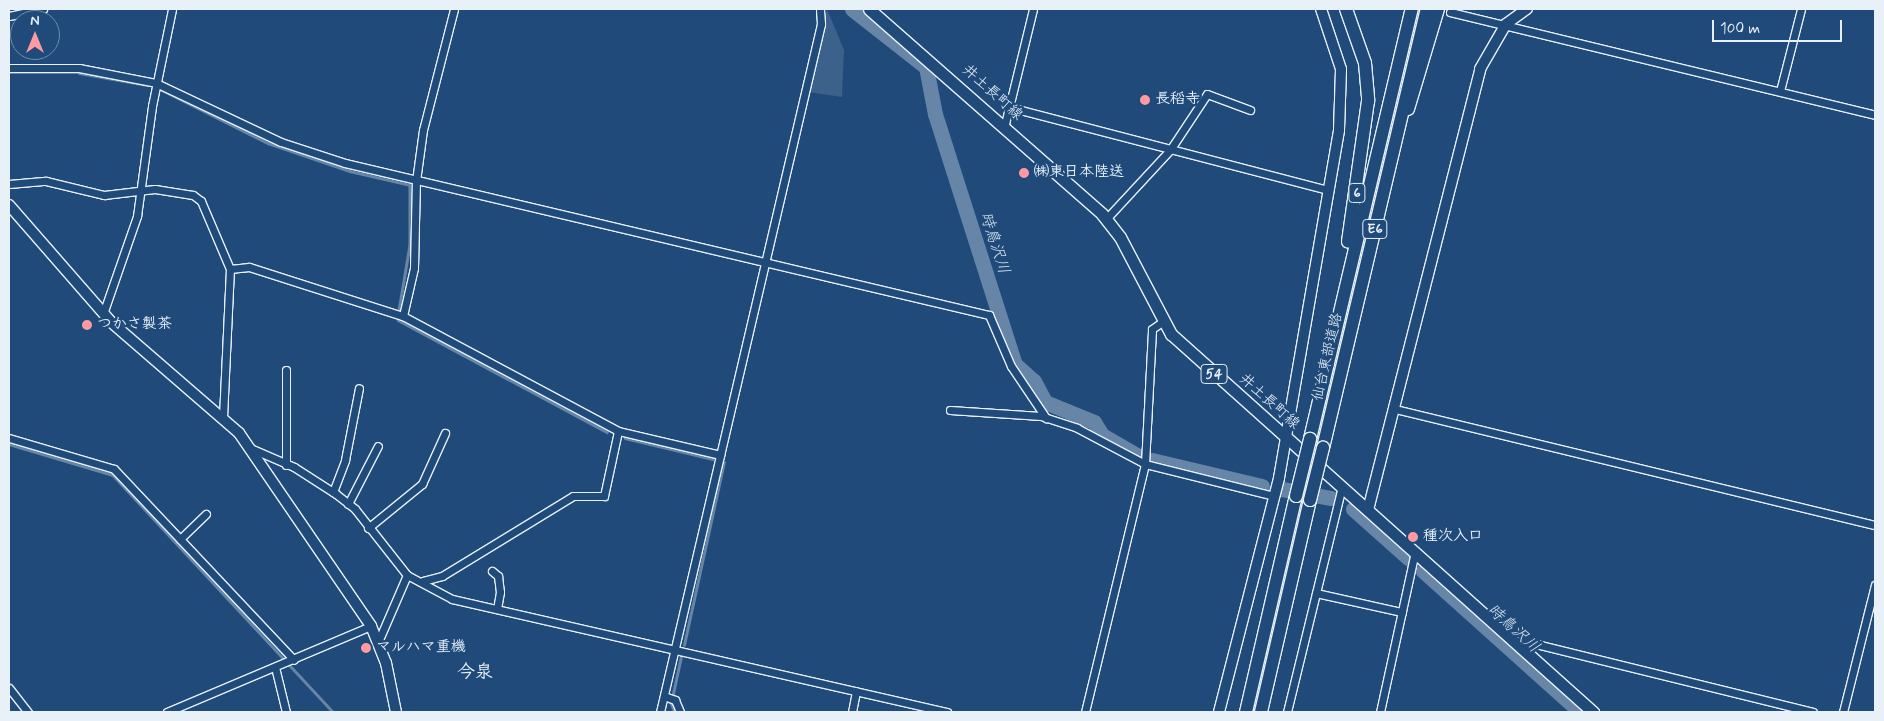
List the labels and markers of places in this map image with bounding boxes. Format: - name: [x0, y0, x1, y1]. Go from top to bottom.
- place label: 長稻寺: [1155, 91, 1200, 109]
- marker: 長稻寺: [1139, 94, 1151, 106]
- place label: ㈱東日本陸送: [1034, 164, 1124, 182]
- marker: ㈱東日本陸送: [1018, 167, 1030, 179]
- place label: つかさ製茶: [97, 316, 172, 334]
- marker: つかさ製茶: [81, 319, 93, 331]
- place label: 種次入口: [1423, 528, 1483, 546]
- marker: 種次入口: [1407, 531, 1419, 543]
- place label: マルハマ重機: [376, 639, 466, 657]
- marker: マルハマ重機: [360, 642, 372, 654]

